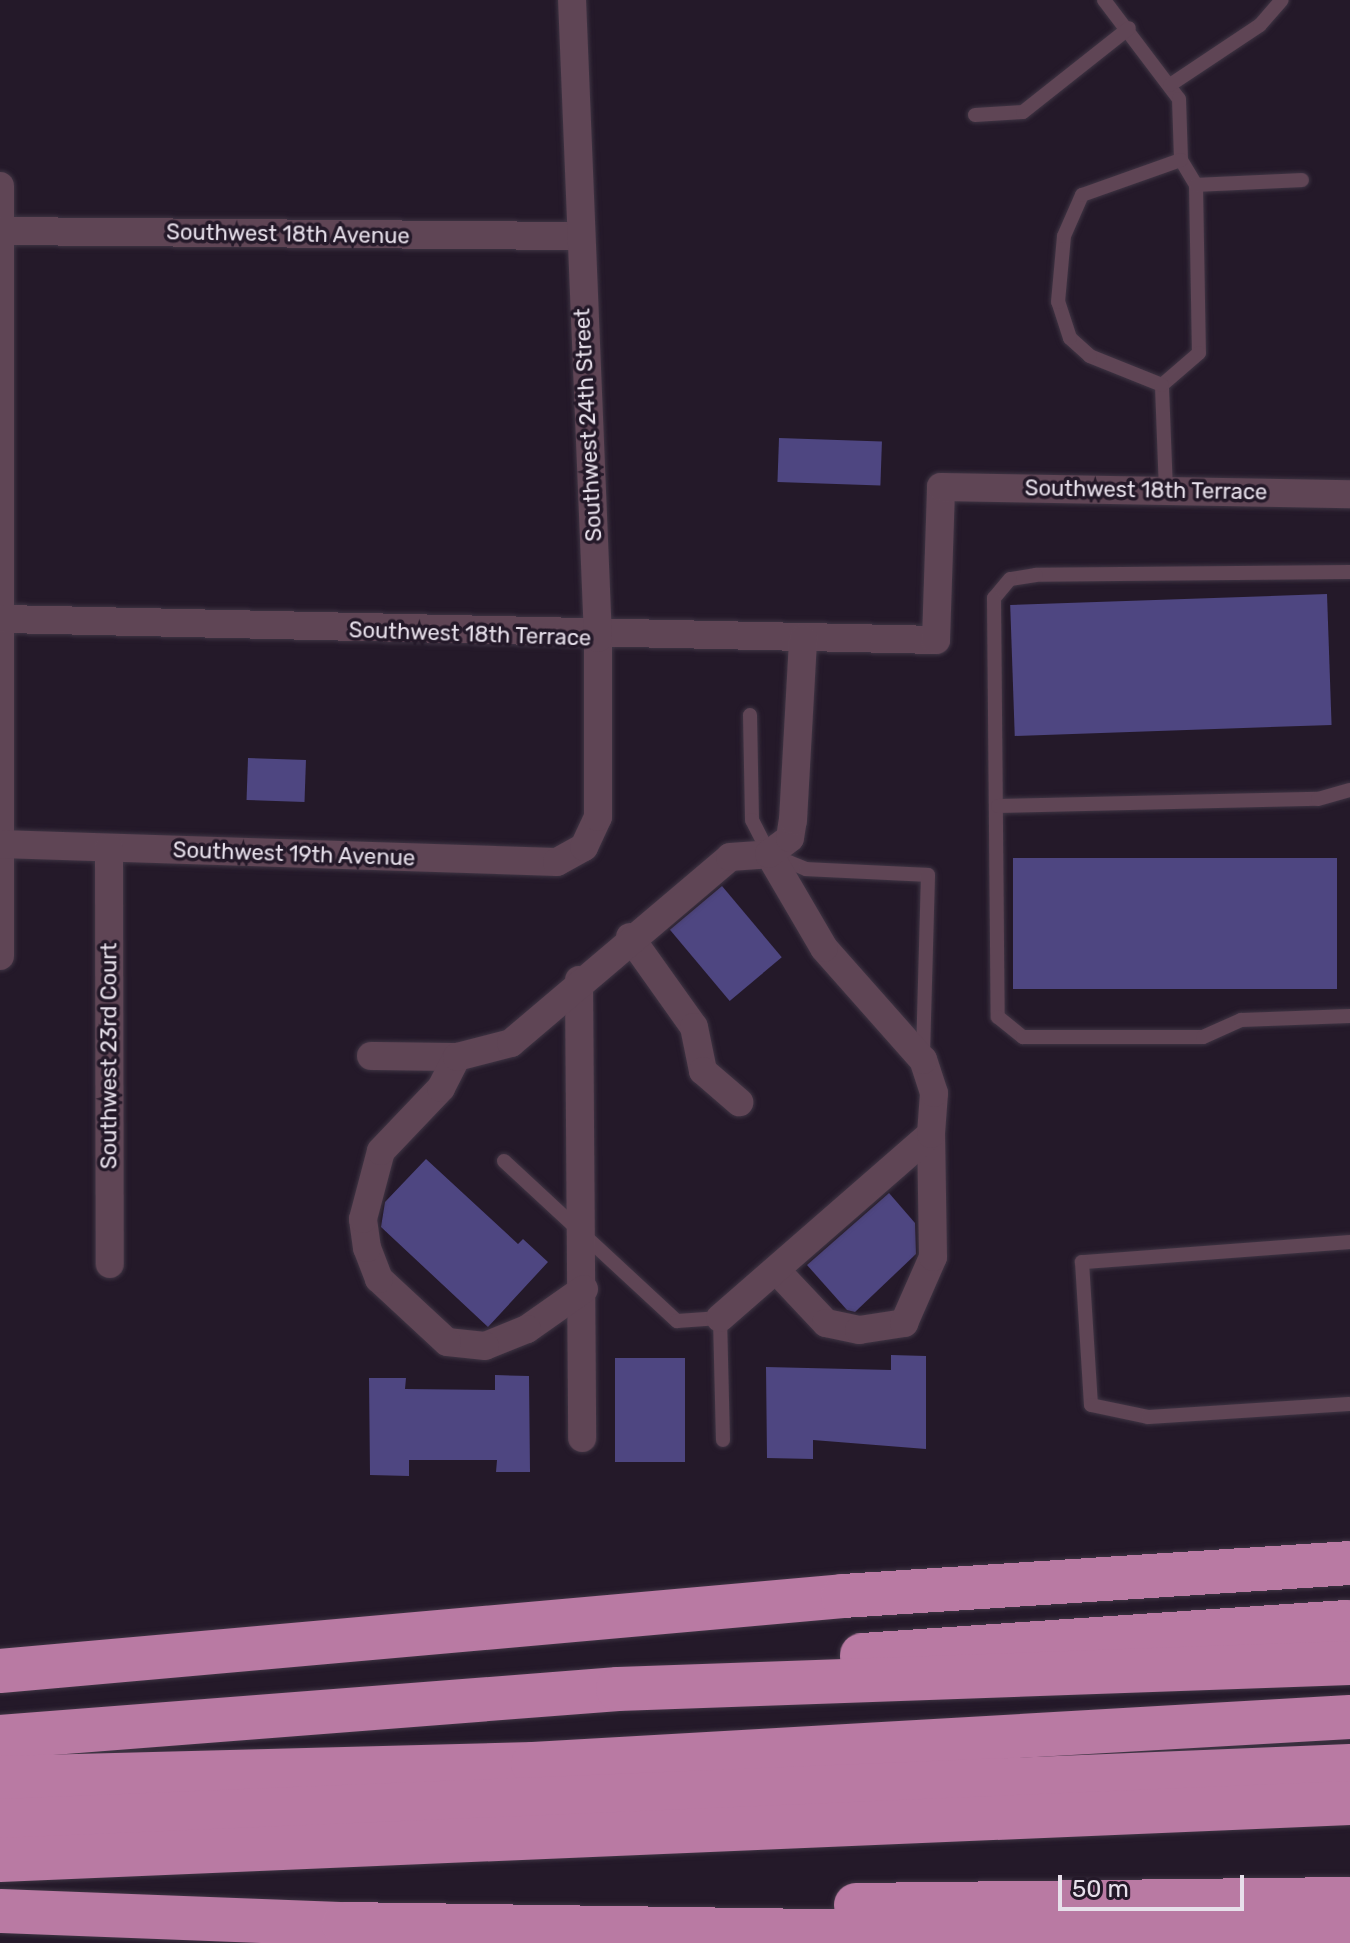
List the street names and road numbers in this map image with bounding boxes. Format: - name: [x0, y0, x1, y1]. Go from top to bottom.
- street label: Southwest 18th Avenue: [166, 219, 410, 249]
- street label: Southwest 24th Street: [569, 308, 607, 542]
- street label: Southwest 18th Terrace: [1024, 475, 1268, 505]
- street label: Southwest 18th Terrace: [348, 617, 592, 651]
- street label: Southwest 19th Avenue: [172, 837, 416, 871]
- street label: Southwest 23rd Court: [96, 943, 122, 1169]

